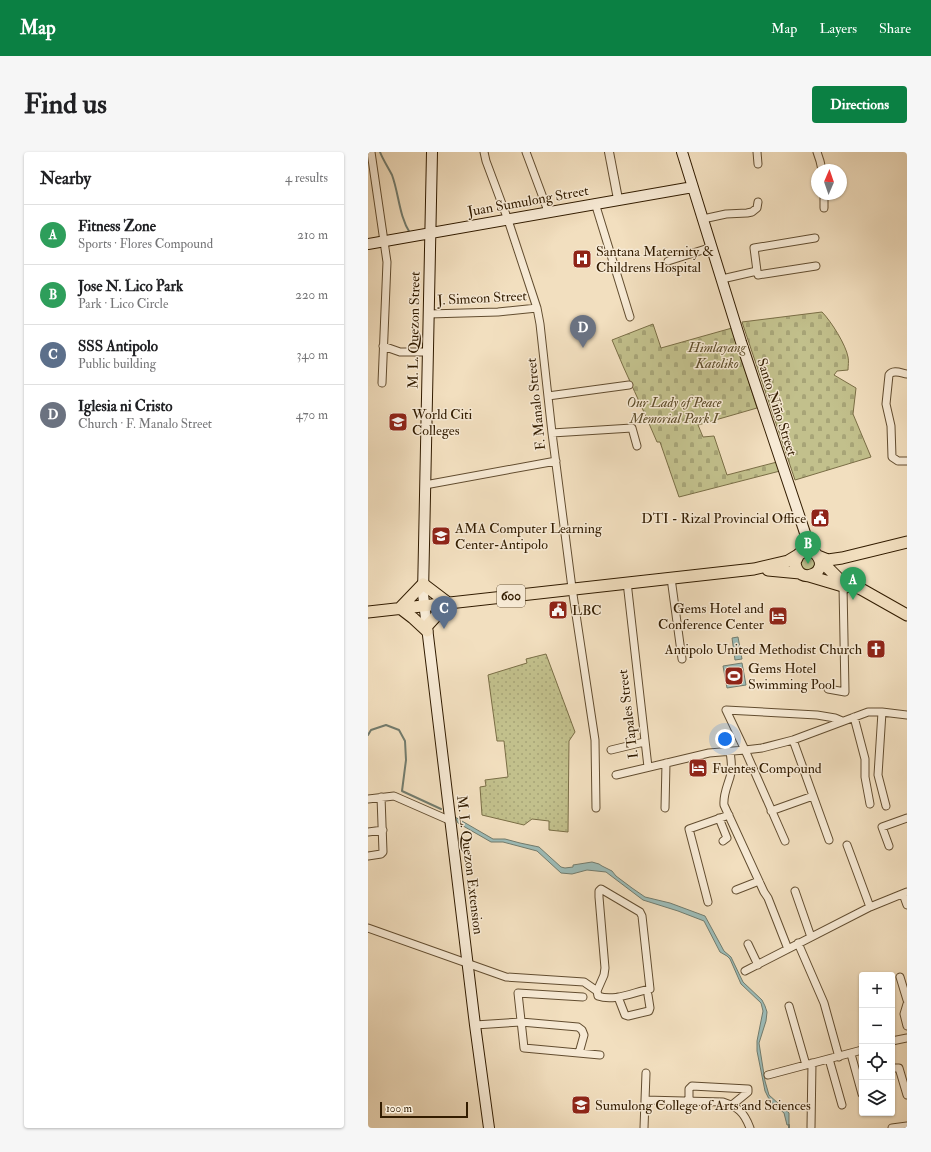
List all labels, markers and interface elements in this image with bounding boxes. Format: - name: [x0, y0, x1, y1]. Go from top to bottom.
- text: Map: [20, 16, 56, 40]
- text: Map: [771, 20, 797, 37]
- text: Layers: [819, 20, 857, 37]
- text: Share: [879, 20, 911, 37]
- button: Directions: [812, 86, 907, 123]
- text: Find us: [24, 87, 107, 122]
- north arrow: [811, 164, 847, 200]
- text: Nearby: [40, 168, 91, 189]
- text: 4 results: [285, 170, 328, 186]
- street label: Juan Sumulong Street: [465, 182, 590, 220]
- text: Fitness Zone: [78, 217, 156, 236]
- text: A: [49, 227, 57, 243]
- text: 210 m: [297, 227, 328, 243]
- text: Sports · Flores Compound: [78, 236, 213, 252]
- place label: Santana Maternity & Childrens Hospital: [596, 243, 714, 277]
- hospital icon: Santana Maternity & Childrens Hospital: [571, 248, 593, 270]
- street label: M. L. Quezon Street: [404, 271, 424, 389]
- text: Jose N. Lico Park: [78, 277, 183, 296]
- text: B: [49, 287, 57, 303]
- text: 220 m: [295, 287, 328, 303]
- street label: J. Simeon Street: [436, 287, 528, 309]
- text: Park · Lico Circle: [78, 296, 168, 312]
- pin: D: [570, 315, 596, 348]
- text: SSS Antipolo: [78, 337, 158, 356]
- park label: Himlayang Katoliko: [687, 339, 747, 372]
- text: C: [48, 347, 58, 363]
- text: 340 m: [297, 347, 328, 363]
- text: Public building: [78, 356, 156, 372]
- street label: Santo Niño Street: [753, 356, 801, 458]
- street label: F. Manalo Street: [523, 357, 549, 451]
- park label: Our Lady of Peace Memorial Park I: [626, 394, 722, 427]
- text: Iglesia ni Cristo: [78, 397, 172, 416]
- place label: World Citi Colleges: [411, 406, 473, 439]
- text: D: [48, 407, 58, 423]
- text: 470 m: [296, 407, 328, 423]
- school or university icon: World Citi Colleges: [387, 411, 409, 433]
- text: Church · F. Manalo Street: [78, 416, 212, 432]
- public building icon: DTI - Rizal Provincial Office: [809, 507, 831, 529]
- place label: DTI - Rizal Provincial Office: [641, 510, 806, 527]
- place label: AMA Computer Learning Center-Antipolo: [454, 520, 603, 554]
- school or university icon: AMA Computer Learning Center-Antipolo: [430, 525, 452, 547]
- pin: B: [795, 531, 821, 564]
- pin: A: [840, 567, 866, 600]
- road number: 600: [497, 585, 525, 607]
- pin: C: [431, 596, 457, 629]
- public building icon: LBC: [547, 599, 569, 621]
- place label: Gems Hotel and Conference Center: [658, 600, 765, 633]
- place label: LBC: [572, 602, 602, 619]
- hotel icon: Gems Hotel and Conference Center: [767, 605, 789, 627]
- church icon: Antipolo United Methodist Church: [865, 638, 887, 660]
- place label: Antipolo United Methodist Church: [664, 641, 863, 659]
- place label: Gems Hotel Swimming Pool: [748, 660, 836, 693]
- sports icon: Gems Hotel Swimming Pool: [723, 665, 745, 687]
- street label: I. Tapales Street: [614, 668, 643, 760]
- your location: [715, 729, 735, 749]
- hotel icon: Fuentes Compound: [687, 757, 709, 779]
- place label: Fuentes Compound: [712, 760, 822, 778]
- street label: M. L. Quezon Extension: [453, 795, 487, 935]
- map controls: [859, 972, 895, 1116]
- button: +: [859, 972, 895, 1008]
- button: −: [859, 1008, 895, 1044]
- button: locate: [859, 1044, 895, 1080]
- button: layers: [859, 1080, 895, 1116]
- school or university icon: Sumulong College of Arts and Sciences: [570, 1094, 592, 1116]
- place label: Sumulong College of Arts and Sciences: [595, 1097, 811, 1114]
- scale bar: [380, 1100, 468, 1119]
- text: 100 m: [386, 1102, 412, 1115]

